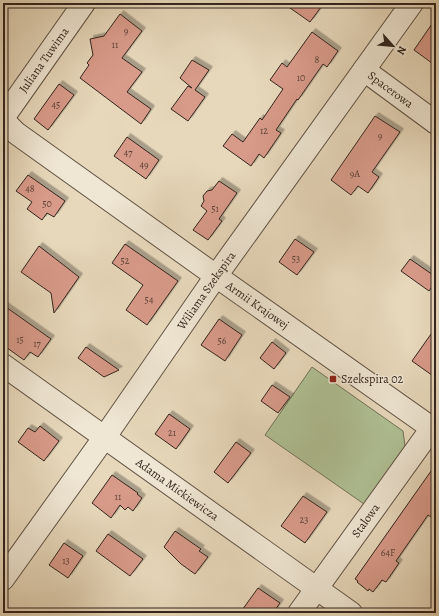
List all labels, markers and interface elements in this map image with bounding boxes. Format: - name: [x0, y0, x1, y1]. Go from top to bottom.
- street label: Juliana Tuwima: [15, 24, 73, 96]
- house number: 9: [124, 24, 129, 37]
- north arrow: [373, 26, 413, 66]
- house number: 11: [112, 38, 119, 51]
- text: N: [393, 43, 410, 57]
- house number: 8: [315, 53, 320, 66]
- street label: Spacerowa: [365, 67, 417, 112]
- house number: 10: [297, 71, 305, 84]
- house number: 45: [52, 98, 60, 111]
- house number: 12: [260, 124, 268, 137]
- house number: 9: [378, 129, 383, 142]
- house number: 47: [124, 146, 133, 159]
- house number: 49: [139, 158, 149, 171]
- house number: 9A: [350, 167, 360, 180]
- house number: 48: [25, 182, 35, 195]
- house number: 50: [42, 197, 52, 210]
- house number: 51: [211, 202, 219, 215]
- street label: Wiliama Szekspira: [173, 248, 239, 333]
- house number: 53: [292, 252, 300, 265]
- house number: 52: [120, 254, 130, 267]
- street label: Armii Krajowej: [222, 277, 292, 333]
- house number: 54: [145, 293, 154, 306]
- house number: 15: [16, 333, 24, 346]
- house number: 56: [218, 334, 227, 347]
- house number: 17: [33, 337, 42, 350]
- place label: Szekspira 02: [341, 371, 404, 387]
- marker: Szekspira 02: [328, 374, 338, 384]
- house number: 21: [168, 426, 177, 439]
- street label: Adama Mickiewicza: [132, 454, 222, 524]
- house number: 11: [115, 490, 122, 503]
- street label: Stalowa: [348, 500, 384, 541]
- house number: 23: [300, 513, 308, 526]
- house number: 64F: [381, 546, 395, 559]
- house number: 13: [62, 554, 70, 567]

